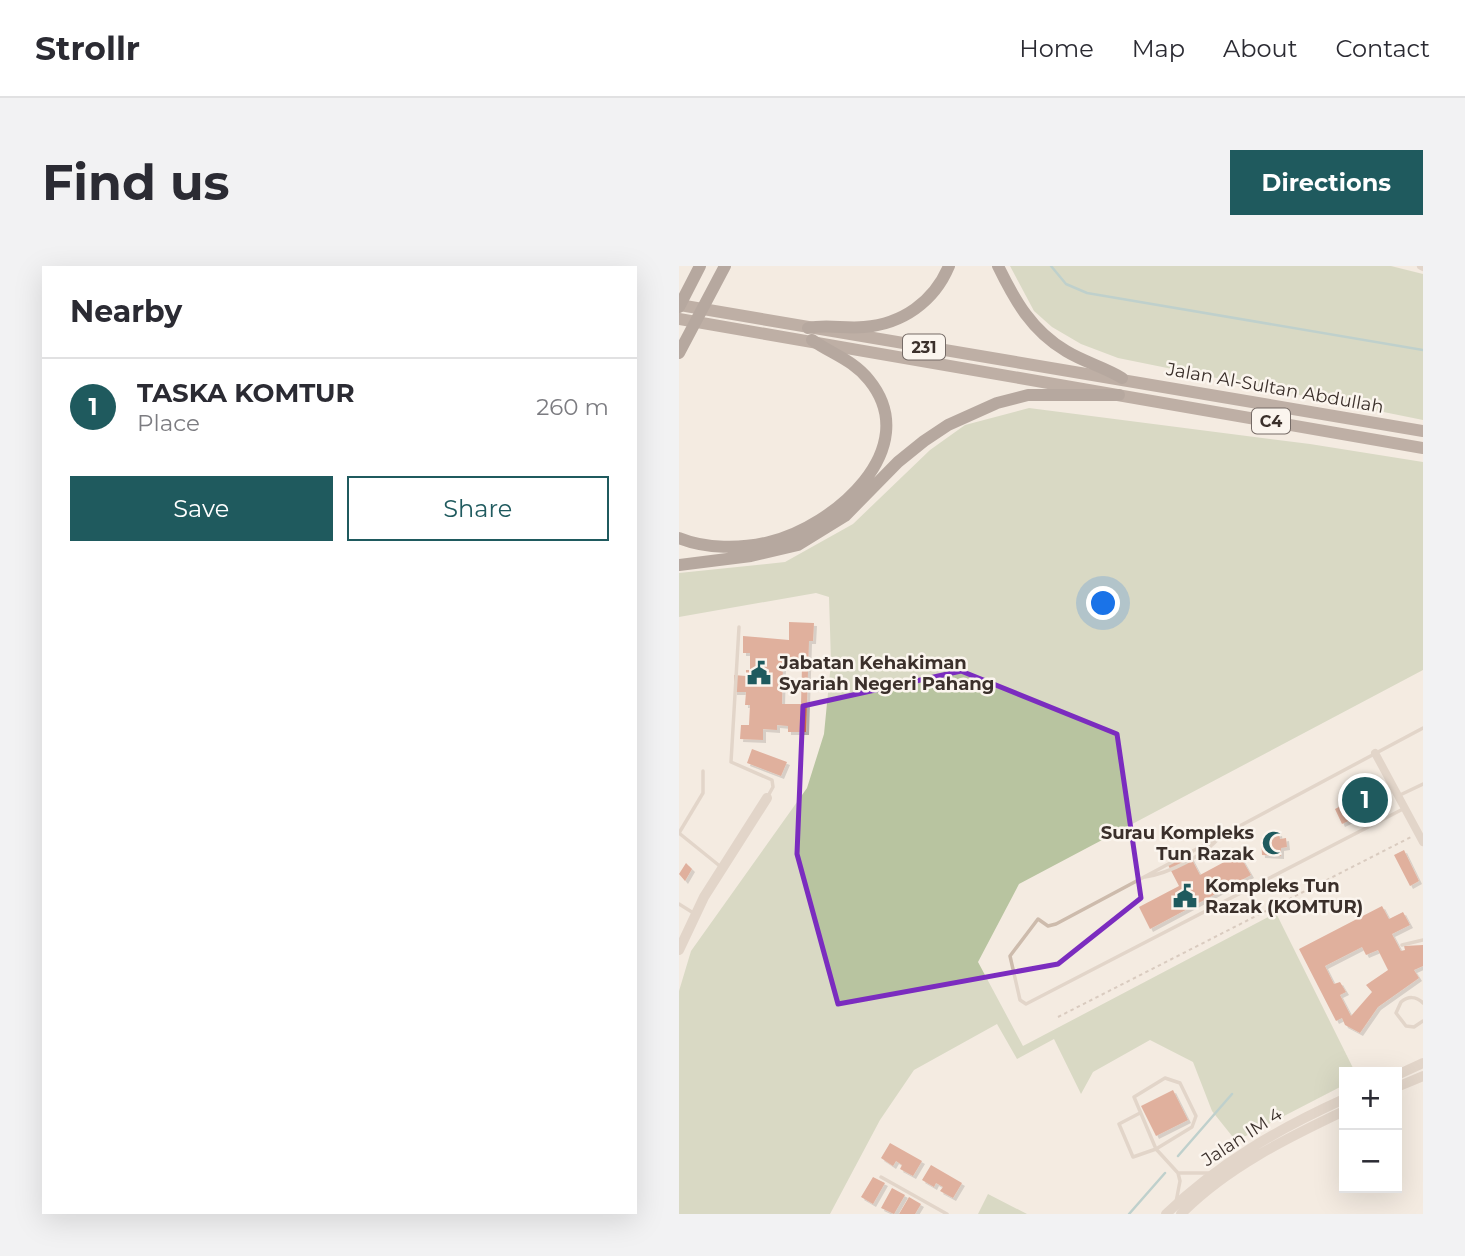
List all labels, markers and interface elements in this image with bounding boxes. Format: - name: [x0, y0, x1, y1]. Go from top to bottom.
- text: Strollr: [35, 28, 140, 68]
- text: Home: [1019, 34, 1094, 63]
- text: Map: [1132, 34, 1185, 63]
- text: About: [1223, 34, 1297, 63]
- text: Contact: [1335, 34, 1430, 63]
- button: Directions: [1230, 150, 1423, 215]
- text: Find us: [42, 153, 230, 212]
- text: Nearby: [70, 293, 182, 330]
- road number: 231: [903, 334, 945, 360]
- street label: Jalan Al-Sultan Abdullah: [1164, 358, 1385, 418]
- text: TASKA KOMTUR: [137, 377, 355, 409]
- text: 1: [88, 393, 98, 421]
- text: 260 m: [536, 393, 609, 421]
- road number: C4: [1252, 408, 1290, 434]
- text: Place: [137, 409, 200, 437]
- button: Save: [70, 476, 333, 541]
- button: Share: [347, 476, 609, 541]
- your location: [1086, 586, 1120, 620]
- place label: Jabatan Kehakiman Syariah Negeri Pahang: [778, 652, 994, 695]
- public building icon: Jabatan Kehakiman Syariah Negeri Pahang: [745, 659, 773, 687]
- pin: 1: [1342, 774, 1388, 826]
- place label: Surau Kompleks Tun Razak: [1101, 822, 1254, 865]
- mosque icon: Surau Kompleks Tun Razak: [1260, 829, 1288, 857]
- place label: Kompleks Tun Razak (KOMTUR): [1205, 875, 1363, 918]
- public building icon: Kompleks Tun Razak (KOMTUR): [1171, 882, 1199, 910]
- map controls: [1339, 1067, 1402, 1193]
- button: +: [1339, 1067, 1402, 1130]
- street label: Jalan IM 4: [1197, 1103, 1286, 1172]
- button: −: [1339, 1130, 1402, 1193]

